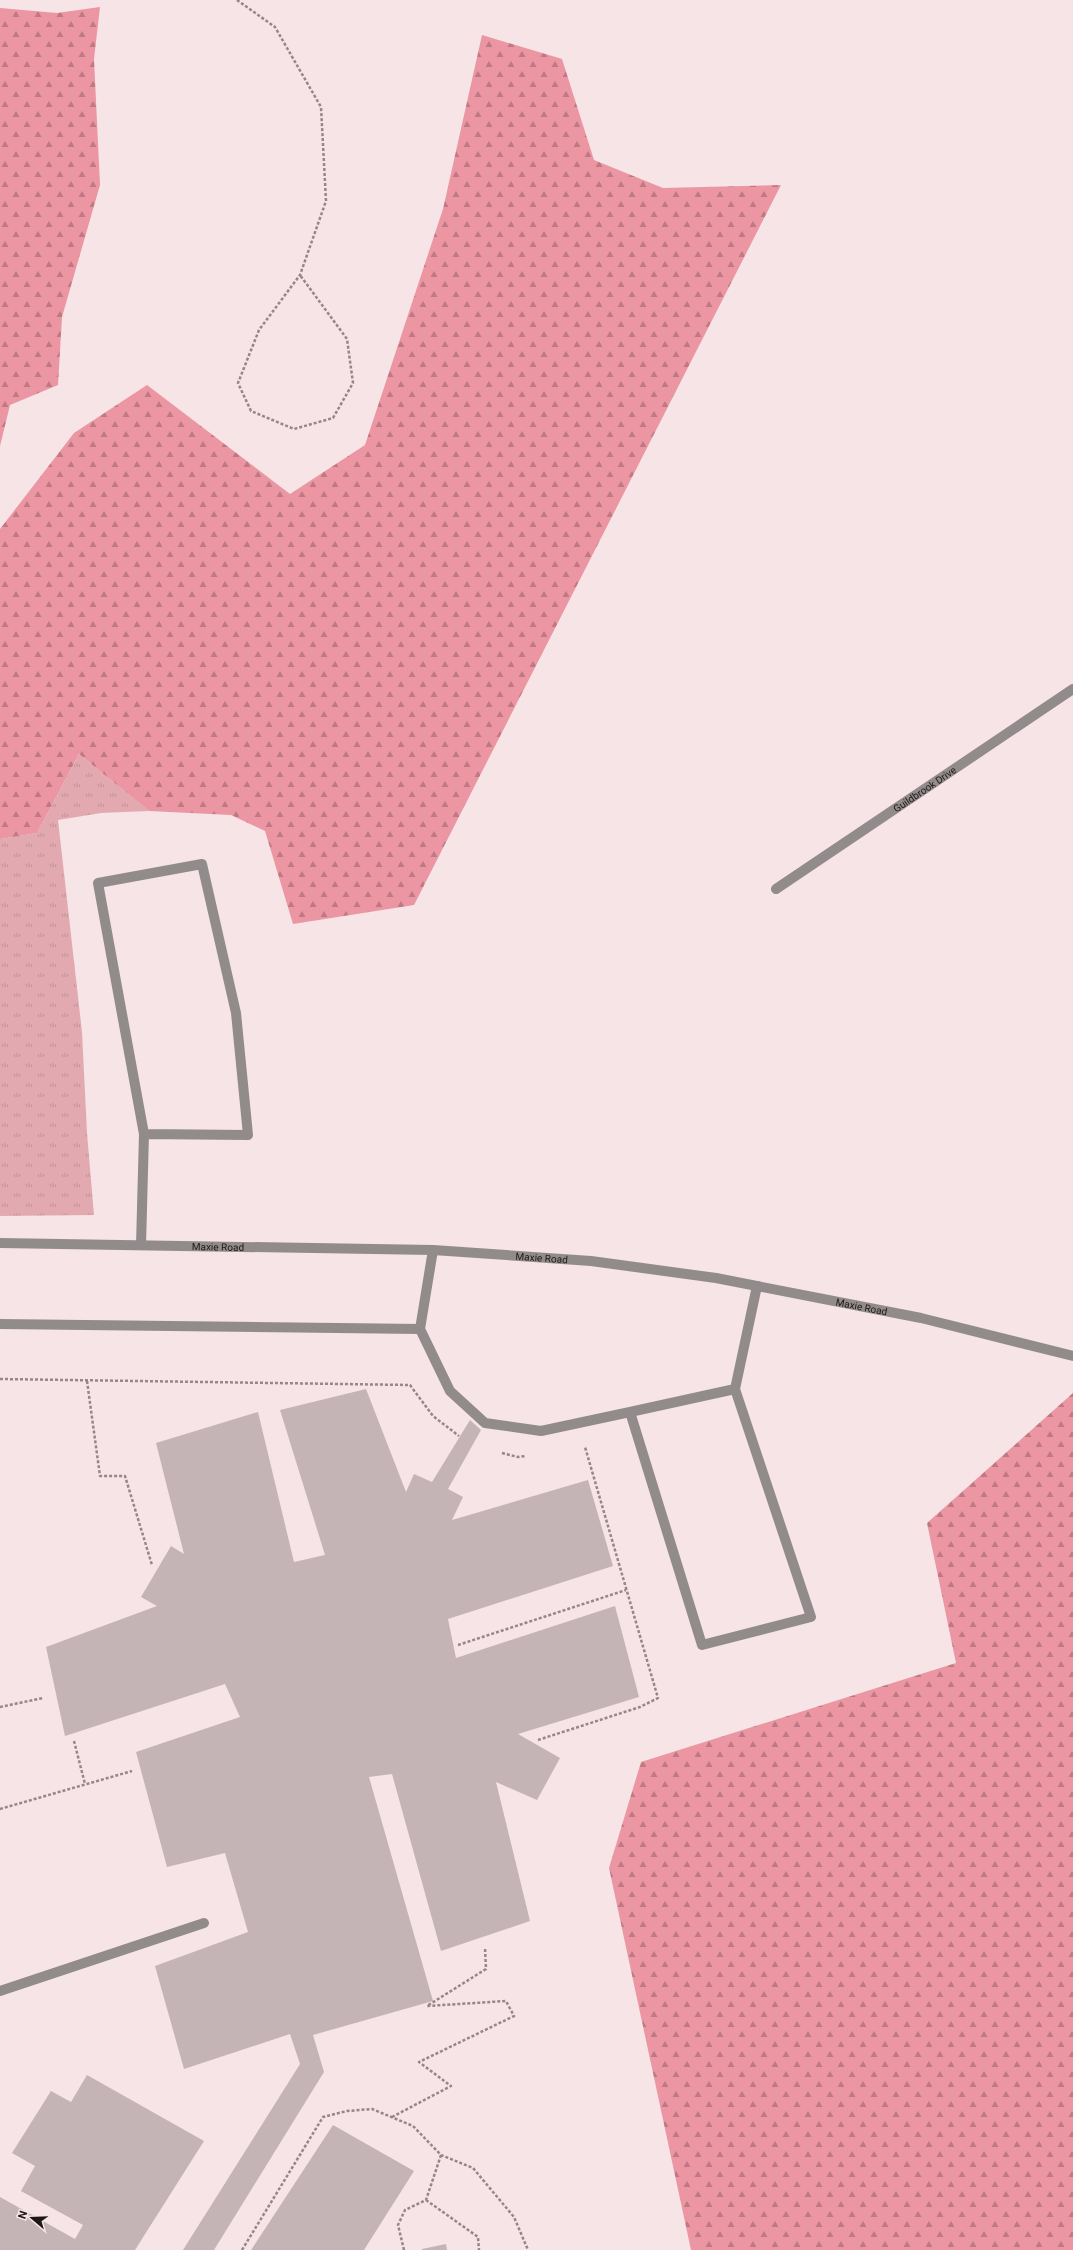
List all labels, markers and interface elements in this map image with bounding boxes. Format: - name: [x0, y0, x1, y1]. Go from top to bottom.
- street label: Guildbrook Drive: [891, 764, 958, 814]
- street label: Maxie Road: [192, 1241, 244, 1252]
- street label: Maxie Road: [515, 1250, 568, 1265]
- street label: Maxie Road: [835, 1296, 888, 1317]
- north arrow: [12, 2198, 52, 2238]
- text: N: [16, 2209, 31, 2221]

